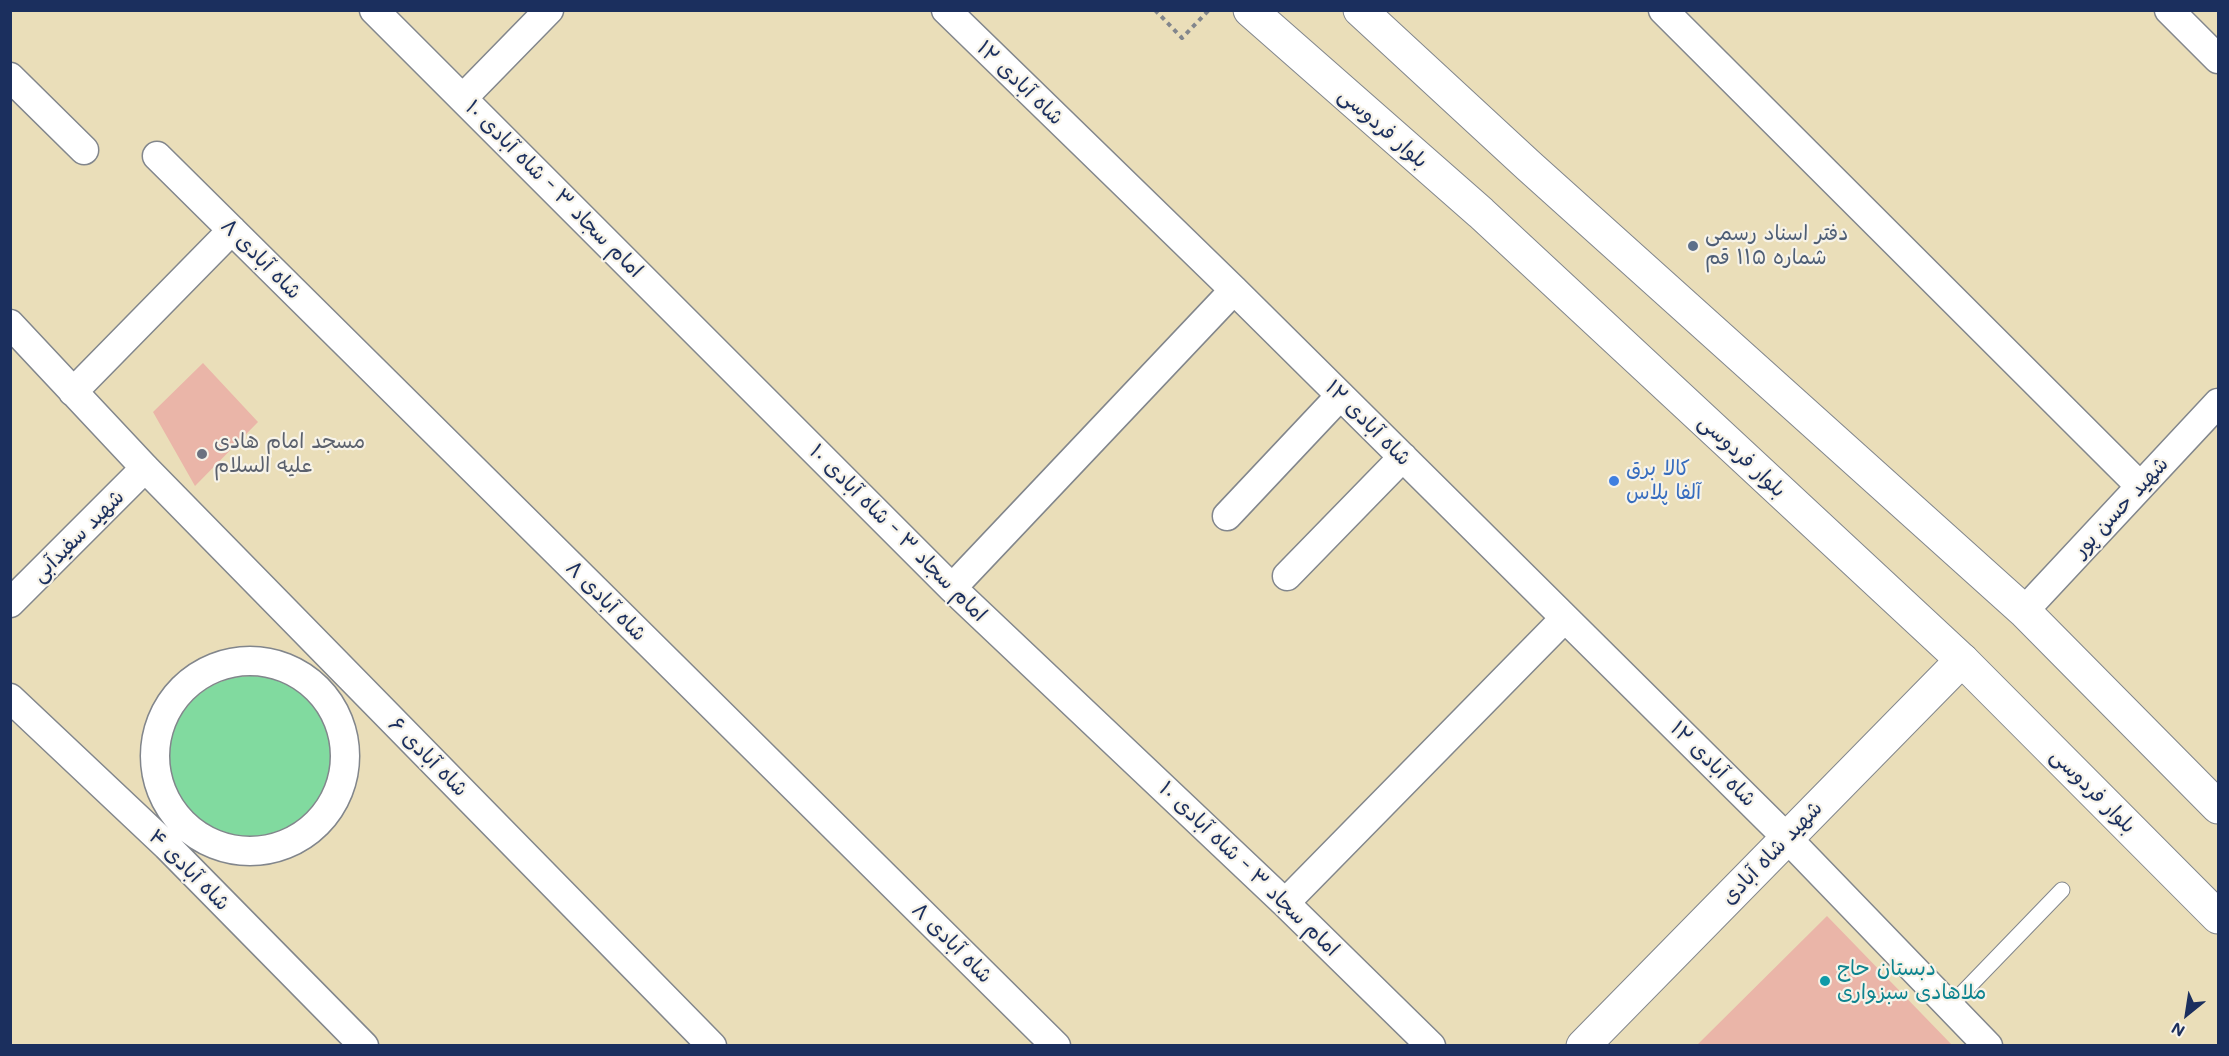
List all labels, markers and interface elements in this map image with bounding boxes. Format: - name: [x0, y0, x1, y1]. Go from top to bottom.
- street label: شاه آبادی ۱۲: [971, 35, 1069, 131]
- street label: بلوار فردوسی: [1333, 82, 1433, 174]
- street label: امام سجاد ۳ - شاه آبادی ۱۰: [460, 95, 648, 283]
- street label: شاه آبادی ۸: [215, 213, 307, 305]
- place label: دفتر اسناد رسمی شماره ۱۱۵ قم: [1705, 221, 1848, 271]
- marker: دفتر اسناد رسمی شماره ۱۱۵ قم: [1686, 239, 1700, 253]
- street label: شاه آبادی ۱۲: [1320, 375, 1416, 471]
- street label: بلوار فردوسی: [1693, 409, 1791, 503]
- place label: مسجد امام هادی علیه السلام: [214, 429, 365, 479]
- street label: امام سجاد ۳ - شاه آبادی ۱۰: [804, 439, 992, 627]
- marker: مسجد امام هادی علیه السلام: [195, 447, 209, 461]
- street label: شهید حسن پور: [2068, 452, 2174, 562]
- place label: کالا برق آلفا پلاس: [1626, 456, 1701, 506]
- marker: کالا برق آلفا پلاس: [1607, 474, 1621, 488]
- street label: شهید سفیدآبی: [27, 485, 129, 587]
- street label: شاه آبادی ۸: [560, 555, 652, 647]
- street label: شاه آبادی ۶: [383, 712, 473, 802]
- street label: شاه آبادی ۱۲: [1665, 716, 1761, 812]
- street label: بلوار فردوسی: [2045, 743, 2141, 839]
- street label: امام سجاد ۳ - شاه آبادی ۱۰: [1154, 776, 1344, 962]
- street label: شهید شاه آبادی: [1716, 796, 1828, 910]
- street label: شاه آبادی ۴: [143, 824, 235, 916]
- street label: شاه آبادی ۸: [906, 897, 998, 989]
- place label: دبستان حاج ملاهادی سبزواری: [1837, 956, 1986, 1006]
- marker: دبستان حاج ملاهادی سبزواری: [1818, 974, 1832, 988]
- north arrow: [2157, 984, 2217, 1044]
- text: N: [2167, 1018, 2188, 1042]

